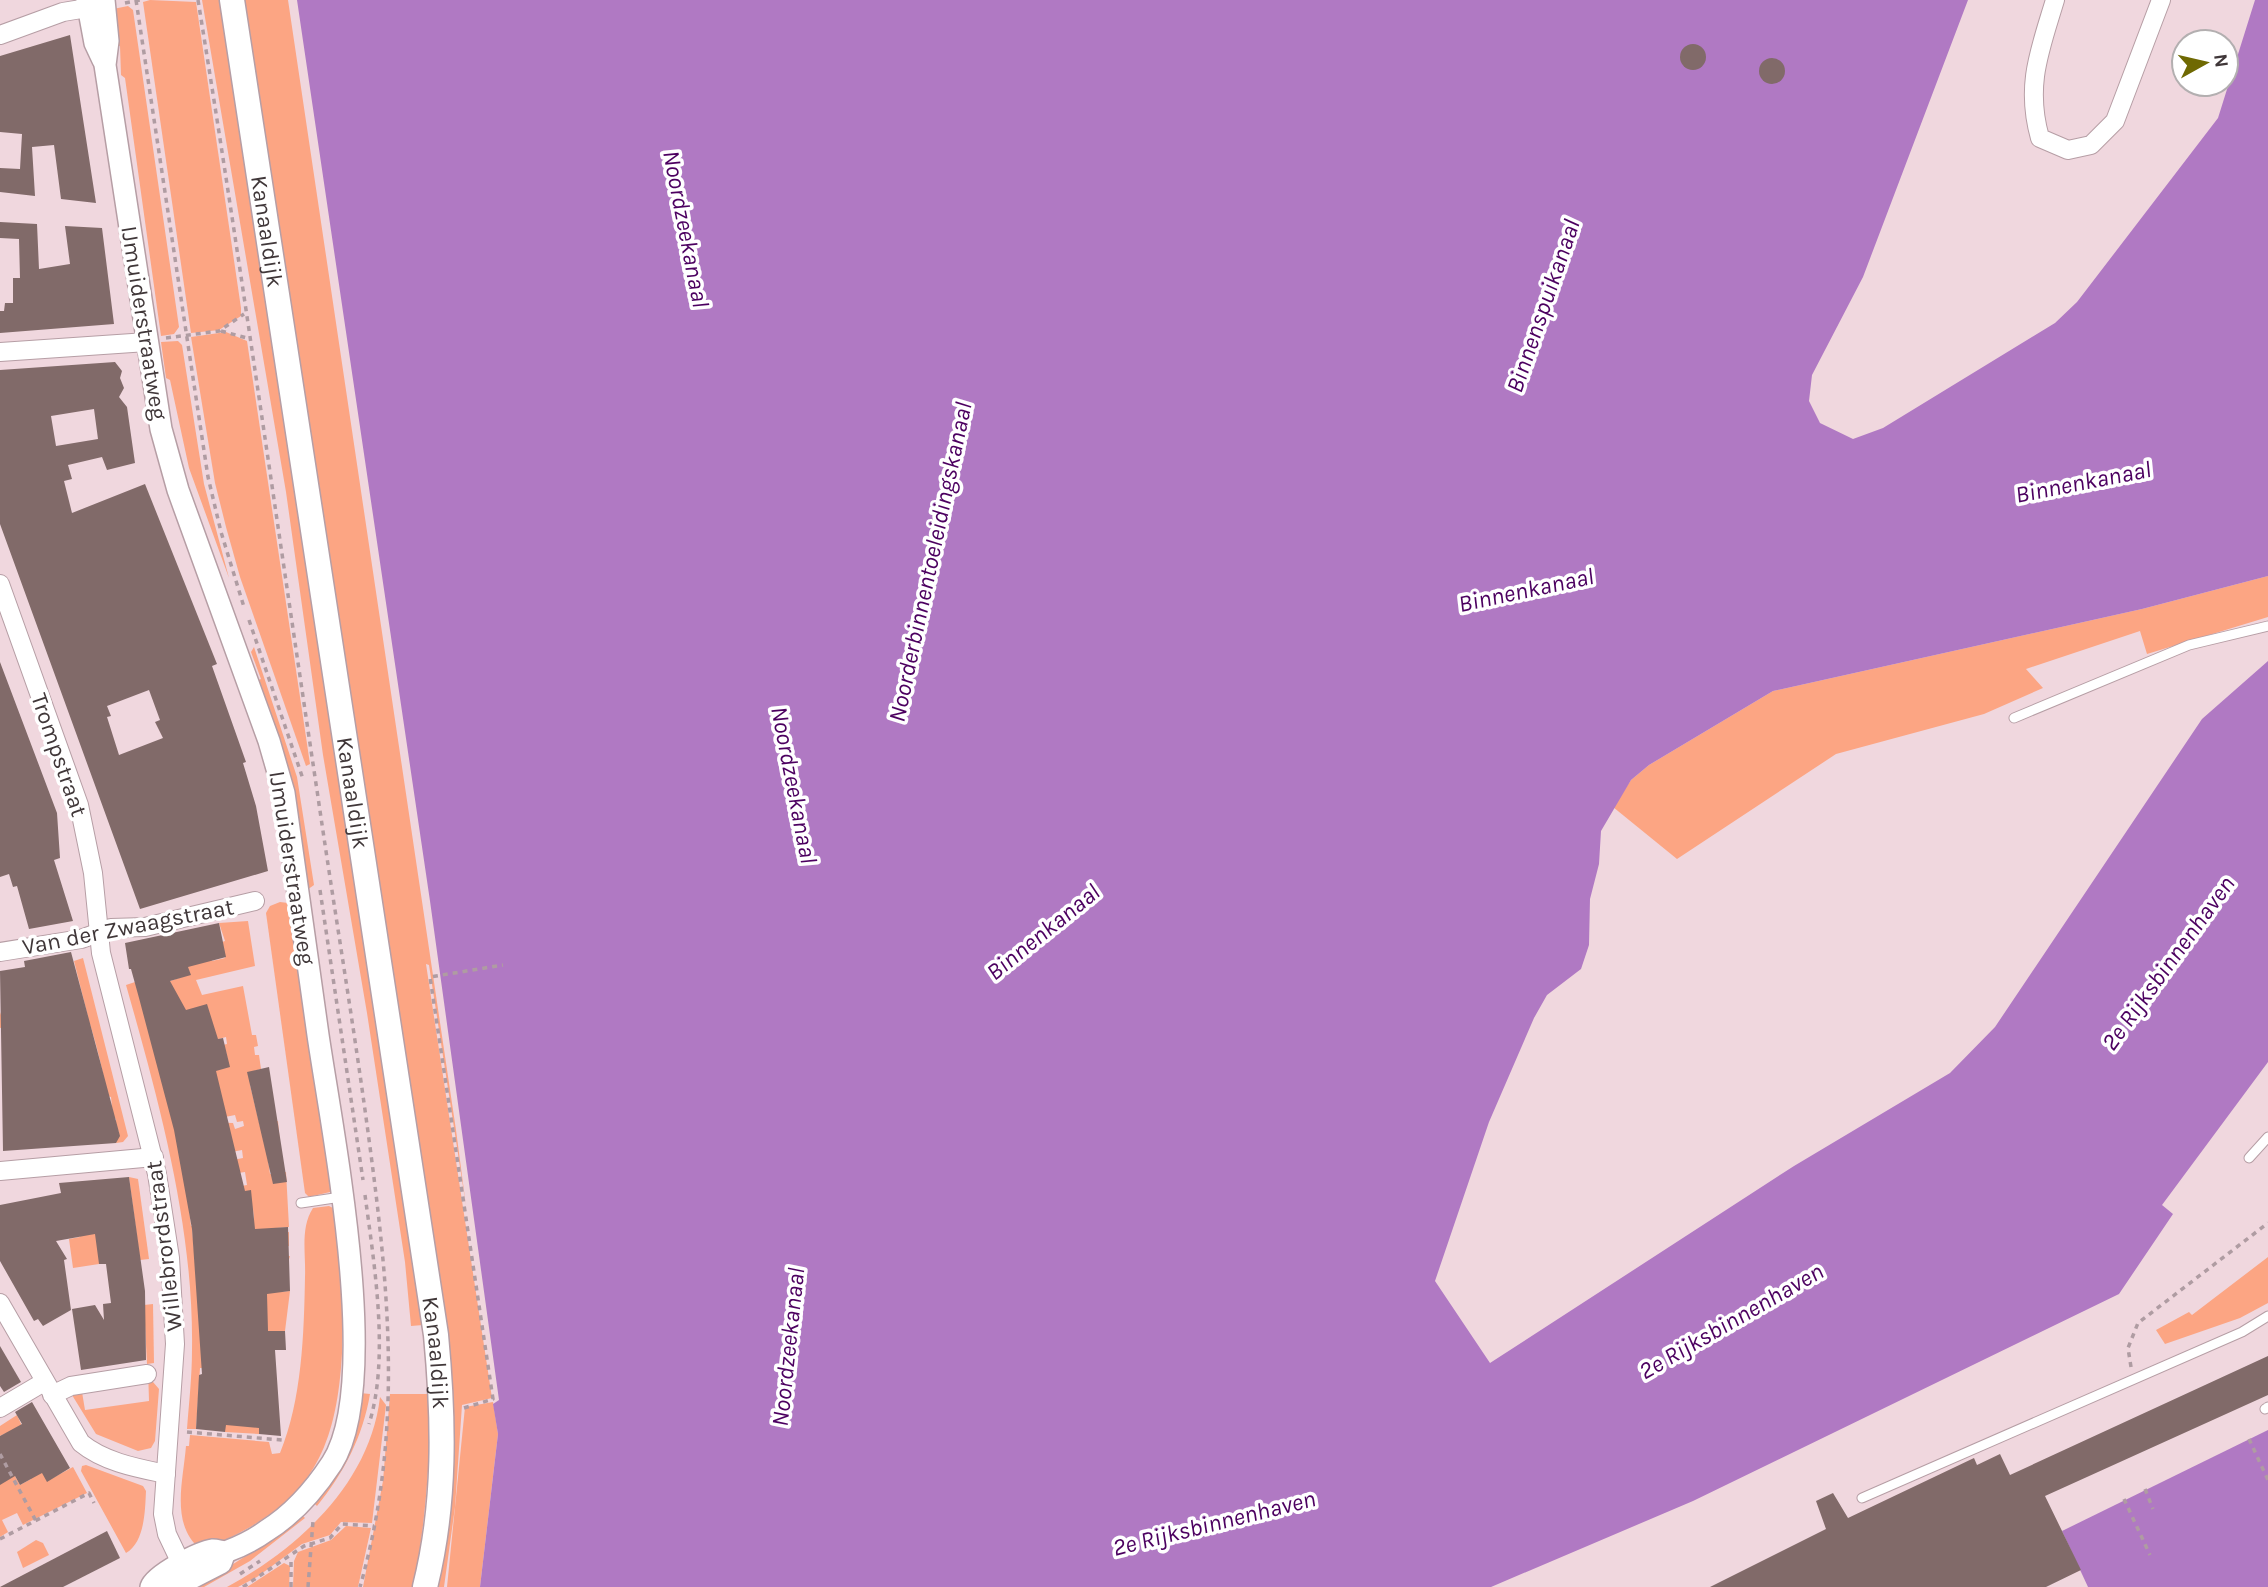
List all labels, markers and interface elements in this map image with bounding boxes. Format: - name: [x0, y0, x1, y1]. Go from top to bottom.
- north arrow: [2170, 28, 2240, 98]
- text: N: [2209, 52, 2233, 69]
- water label: Noordzeekanaal: [657, 148, 715, 310]
- street label: Kanaaldijk: [245, 173, 289, 289]
- water label: Binnenspuikanaal: [1500, 216, 1586, 396]
- street label: IJmuiderstraatweg: [115, 224, 173, 422]
- water label: Noorderbinnentoeleidingskanaal: [882, 400, 978, 724]
- water label: Binnenkanaal: [2013, 455, 2153, 509]
- water label: Binnenkanaal: [1456, 562, 1596, 618]
- street label: Trompstraat: [25, 690, 93, 821]
- water label: Noordzeekanaal: [765, 704, 823, 866]
- street label: Kanaaldijk: [331, 735, 375, 851]
- street label: IJmuiderstraatweg: [263, 769, 321, 967]
- water label: 2e Rijksbinnenhaven: [2095, 871, 2241, 1055]
- water label: Binnenkanaal: [981, 878, 1105, 986]
- street label: Van der Zwaagstraat: [20, 893, 236, 961]
- street label: Willebrordstraat: [140, 1159, 188, 1333]
- water label: 2e Rijksbinnenhaven: [1634, 1257, 1828, 1385]
- water label: Noordzeekanaal: [766, 1266, 810, 1428]
- street label: Kanaaldijk: [417, 1294, 455, 1409]
- water label: 2e Rijksbinnenhaven: [1110, 1484, 1318, 1562]

